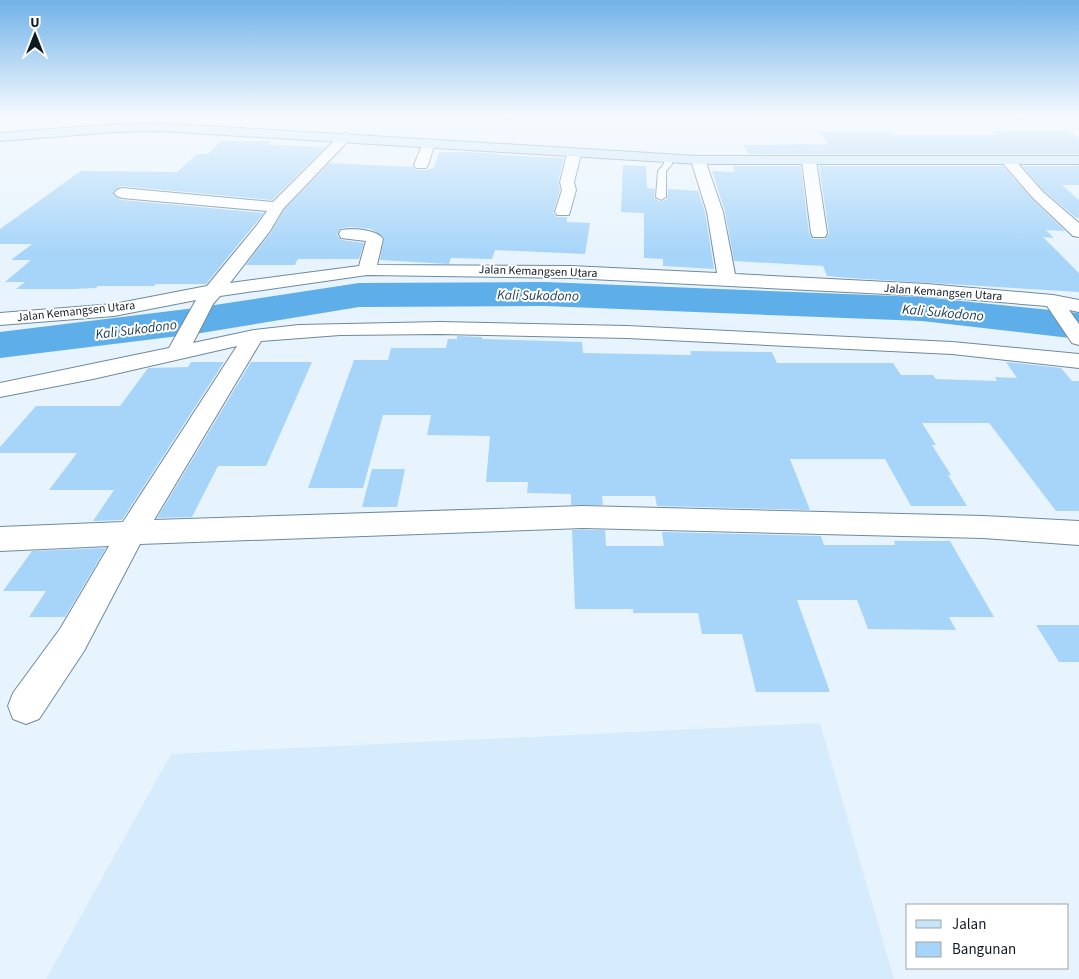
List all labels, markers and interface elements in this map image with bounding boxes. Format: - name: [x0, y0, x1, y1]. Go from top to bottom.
- north arrow: [10, 10, 60, 60]
- text: U: [30, 13, 40, 33]
- street label: Jalan Kemangsen Utara: [478, 261, 598, 282]
- street label: Jalan Kemangsen Utara: [883, 280, 1003, 305]
- water label: Kali Sukodono: [497, 285, 579, 307]
- street label: Jalan Kemangsen Utara: [16, 297, 136, 326]
- water label: Kali Sukodono: [901, 299, 985, 327]
- water label: Kali Sukodono: [94, 315, 178, 345]
- legend: [906, 904, 1069, 969]
- text: Jalan: [952, 914, 986, 935]
- text: Bangunan: [952, 939, 1016, 960]

